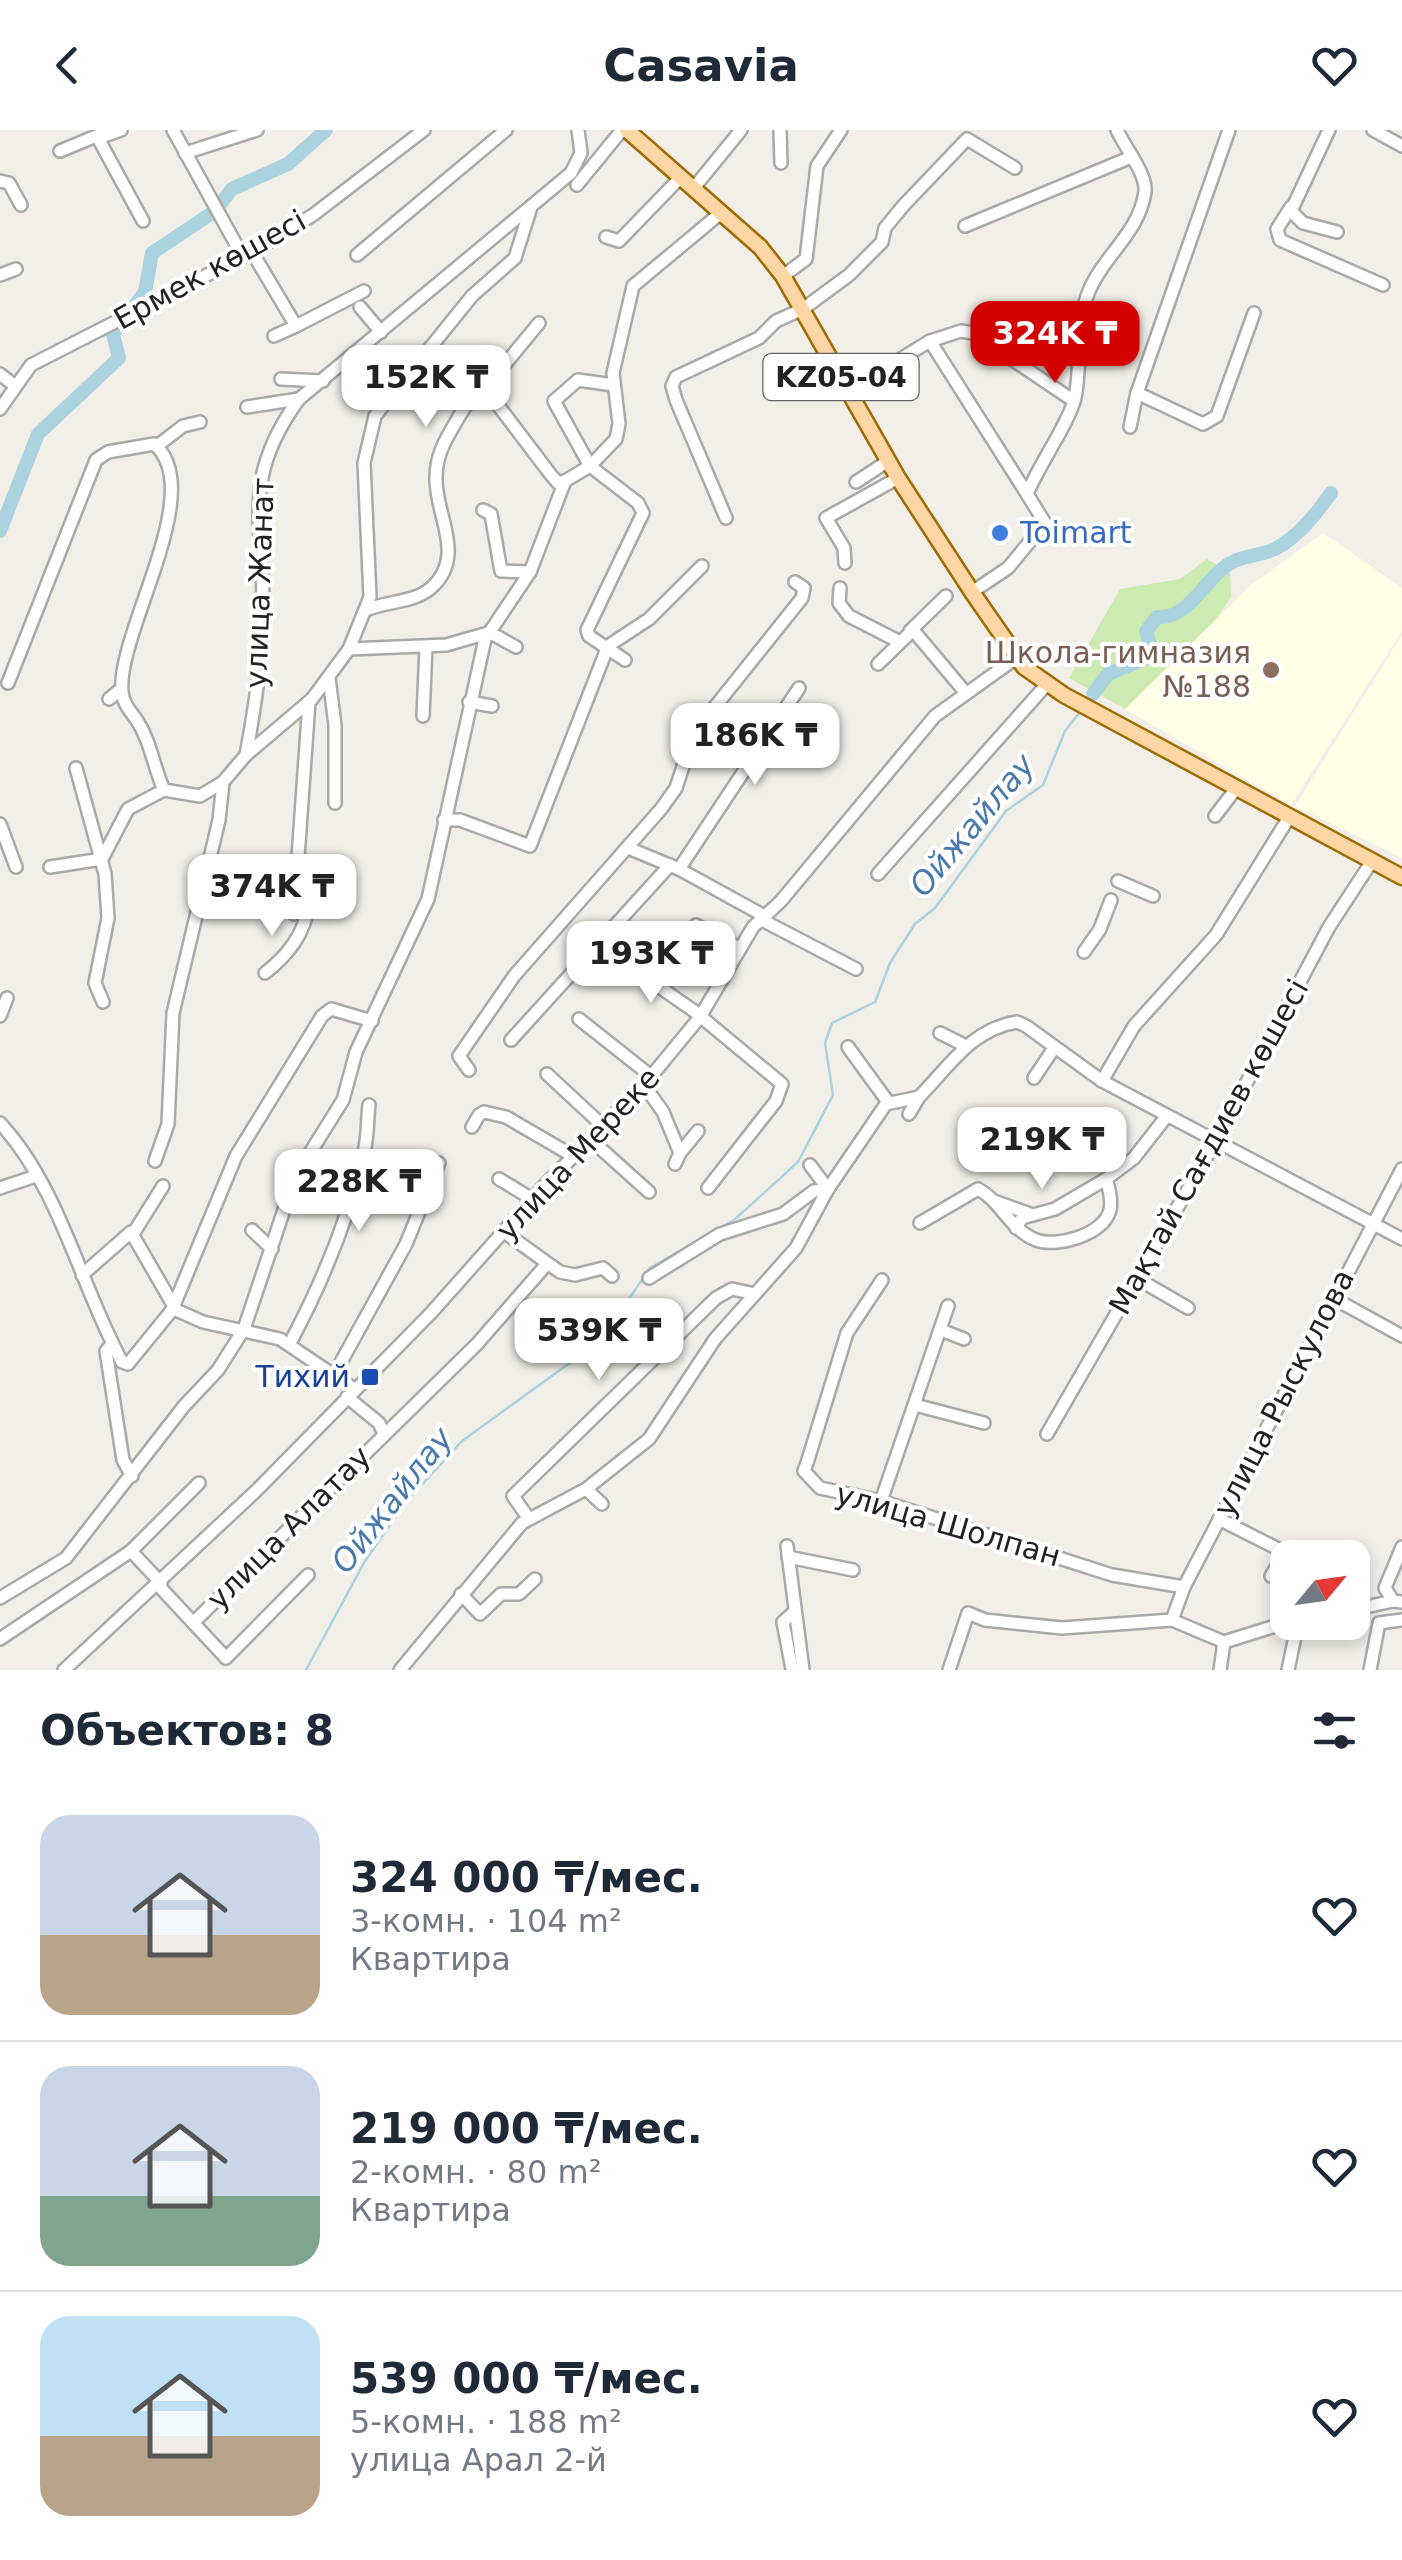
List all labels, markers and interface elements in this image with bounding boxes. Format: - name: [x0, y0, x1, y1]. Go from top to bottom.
- icon: back: [40, 38, 95, 93]
- icon: heart: [1307, 38, 1362, 93]
- text: Casavia: [603, 39, 799, 92]
- street label: Ермек көшесі: [108, 202, 312, 337]
- pin: 324K ₸: [974, 301, 1136, 386]
- text: 324K ₸: [993, 314, 1118, 352]
- pin: 152K ₸: [345, 345, 507, 430]
- road number: KZ05-04: [764, 354, 918, 400]
- text: 152K ₸: [364, 358, 489, 396]
- street label: улица Жанат: [238, 477, 281, 689]
- place label: Toimart: [1019, 515, 1132, 550]
- marker: Toimart: [989, 522, 1011, 544]
- place label: Школа-гимназия №188: [985, 635, 1251, 704]
- marker: Школа-гимназия №188: [1260, 659, 1282, 681]
- pin: 186K ₸: [674, 703, 836, 788]
- text: 186K ₸: [693, 716, 818, 754]
- water label: Ойжайлау: [901, 745, 1043, 904]
- pin: 374K ₸: [191, 854, 353, 939]
- text: 374K ₸: [210, 867, 335, 905]
- pin: 193K ₸: [570, 921, 732, 1006]
- text: 193K ₸: [589, 934, 714, 972]
- street label: Мақтай Сағдиев көшесі: [1102, 973, 1315, 1320]
- street label: улица Мереке: [489, 1060, 667, 1247]
- pin: 219K ₸: [961, 1107, 1123, 1192]
- text: 219K ₸: [980, 1120, 1105, 1158]
- pin: 228K ₸: [278, 1149, 440, 1234]
- text: 228K ₸: [297, 1162, 422, 1200]
- street label: улица Рыскулова: [1206, 1263, 1361, 1522]
- pin: 539K ₸: [518, 1298, 680, 1383]
- text: 539K ₸: [537, 1311, 662, 1349]
- place label: Тихий: [254, 1359, 350, 1394]
- marker: Тихий: [359, 1366, 381, 1388]
- water label: Ойжайлау: [323, 1419, 461, 1580]
- street label: улица Алатау: [200, 1439, 378, 1617]
- street label: улица Шолпан: [832, 1476, 1064, 1573]
- north arrow: [1270, 1540, 1370, 1640]
- map controls: [1270, 1540, 1370, 1640]
- icon: filters: [1307, 1703, 1362, 1758]
- text: Объектов: 8: [40, 1706, 334, 1755]
- text: 324 000 ₸/мес.: [350, 1853, 703, 1902]
- icon: home: [120, 1855, 240, 1975]
- icon: heart: [1307, 1888, 1362, 1943]
- text: 3-комн. · 104 m²: [350, 1902, 622, 1940]
- text: Квартира: [350, 1940, 511, 1978]
- text: 219 000 ₸/мес.: [350, 2104, 703, 2153]
- icon: home: [120, 2106, 240, 2226]
- icon: heart: [1307, 2139, 1362, 2194]
- text: 2-комн. · 80 m²: [350, 2153, 601, 2191]
- text: Квартира: [350, 2191, 511, 2229]
- text: 539 000 ₸/мес.: [350, 2354, 703, 2403]
- icon: home: [120, 2356, 240, 2476]
- icon: heart: [1307, 2389, 1362, 2444]
- text: 5-комн. · 188 m²: [350, 2403, 622, 2441]
- text: улица Арал 2-й: [350, 2441, 607, 2479]

